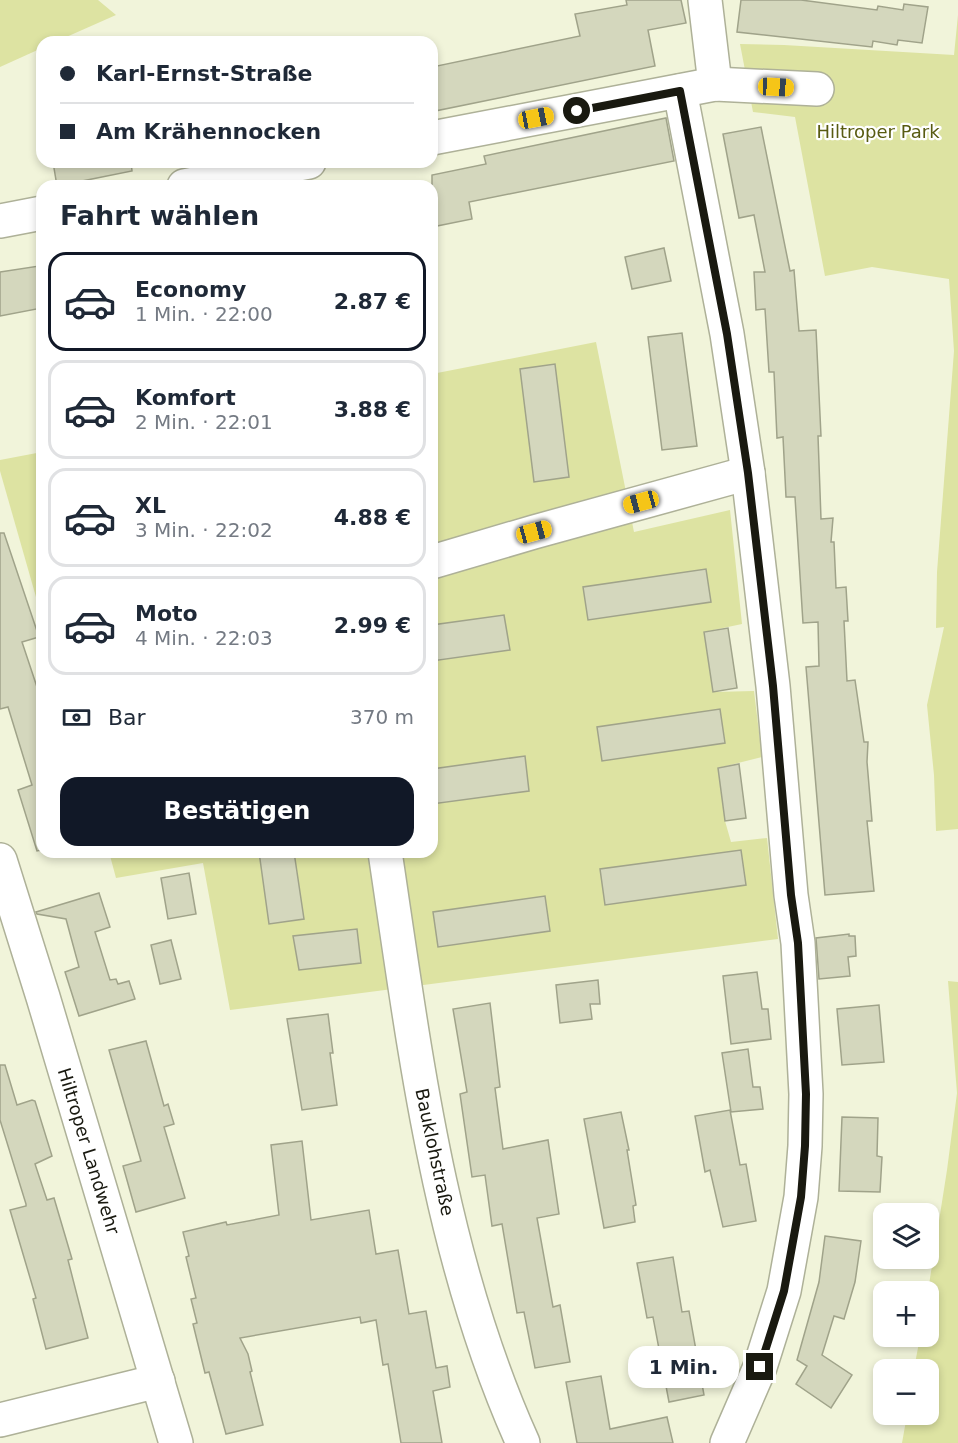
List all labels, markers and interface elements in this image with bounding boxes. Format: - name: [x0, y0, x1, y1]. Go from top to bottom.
- text: Karl-Ernst-Straße: [96, 61, 313, 86]
- car: [758, 77, 794, 97]
- route start: [563, 97, 590, 124]
- car: [517, 106, 555, 130]
- text: Am Krähennocken: [96, 119, 321, 144]
- park label: Hiltroper Park: [816, 121, 940, 142]
- text: Fahrt wählen: [60, 200, 259, 231]
- icon: car: [63, 275, 117, 329]
- text: Economy: [135, 277, 246, 302]
- text: 2.87 €: [334, 289, 411, 314]
- text: 1 Min. · 22:00: [135, 302, 273, 326]
- icon: car: [63, 383, 117, 437]
- text: Komfort: [135, 385, 236, 410]
- text: 3.88 €: [334, 397, 411, 422]
- text: 2 Min. · 22:01: [135, 410, 273, 434]
- car: [621, 489, 661, 515]
- icon: car: [63, 491, 117, 545]
- text: XL: [135, 493, 166, 518]
- text: 4.88 €: [334, 505, 411, 530]
- text: 3 Min. · 22:02: [135, 518, 273, 542]
- car: [514, 519, 554, 545]
- icon: car: [63, 599, 117, 653]
- text: Moto: [135, 601, 198, 626]
- text: 2.99 €: [334, 613, 411, 638]
- text: 4 Min. · 22:03: [135, 626, 273, 650]
- icon: cash: [60, 701, 93, 734]
- text: Bar: [108, 705, 146, 730]
- text: 370 m: [350, 705, 414, 729]
- button: Bestätigen: [60, 777, 414, 846]
- street label: Hiltroper Landwehr: [54, 1065, 124, 1237]
- street label: Bauklohstraße: [411, 1086, 459, 1218]
- map controls: [873, 1203, 939, 1425]
- button: layers: [873, 1203, 939, 1269]
- button: +: [873, 1281, 939, 1347]
- callout: 1 Min.: [628, 1346, 739, 1388]
- route end: [746, 1353, 773, 1380]
- text: 1 Min.: [649, 1355, 718, 1379]
- button: −: [873, 1359, 939, 1425]

